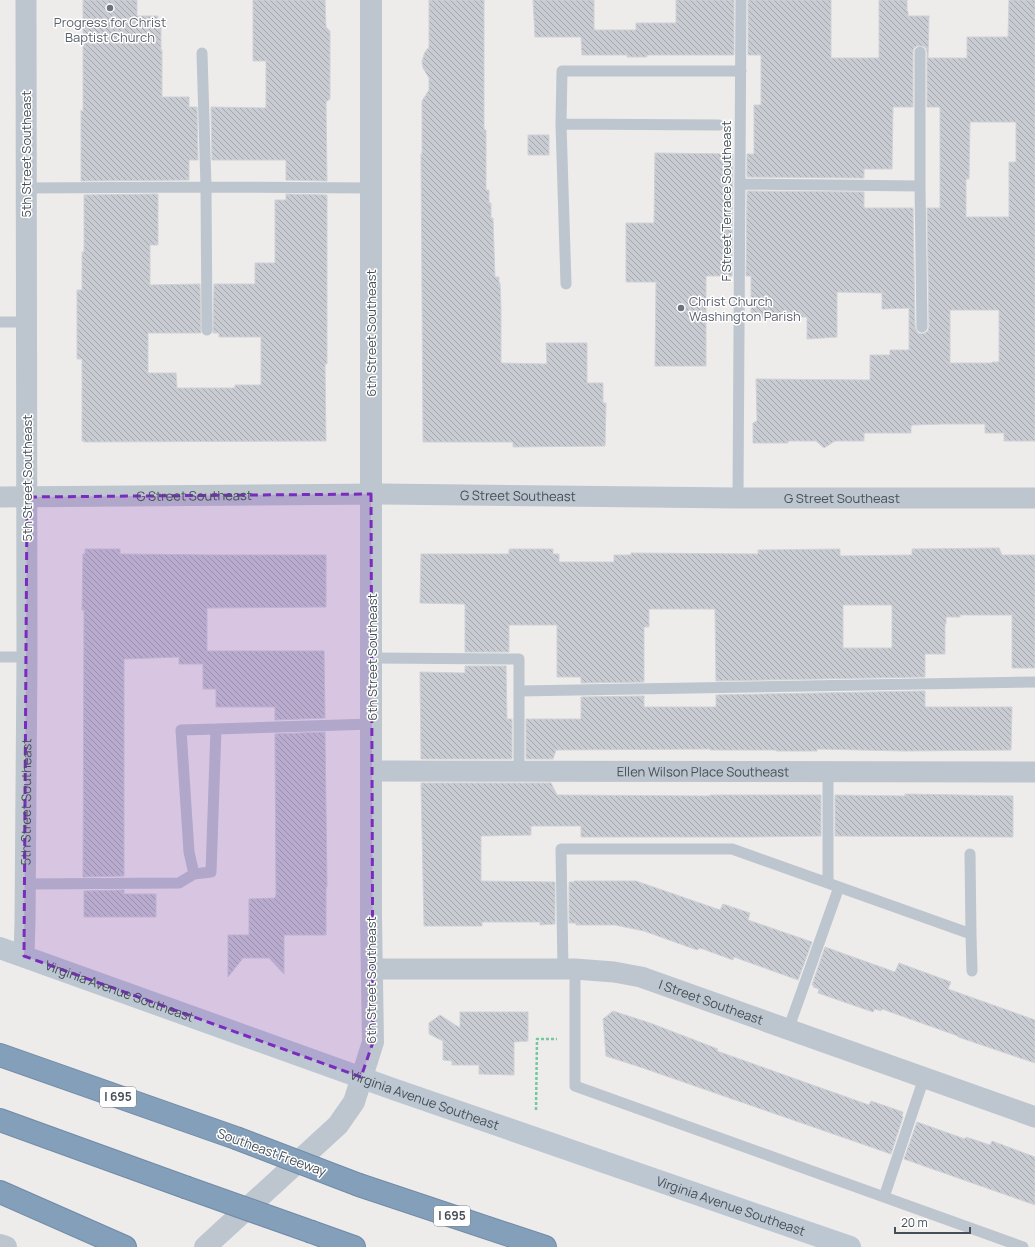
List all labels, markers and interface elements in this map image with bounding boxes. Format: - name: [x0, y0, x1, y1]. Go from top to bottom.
- marker: Progress for Christ Baptist Church: [105, 3, 115, 13]
- place label: Progress for Christ Baptist Church: [54, 13, 166, 46]
- street label: 5th Street Southeast: [17, 91, 35, 217]
- street label: F Street Terrace Southeast: [717, 121, 735, 281]
- street label: 6th Street Southeast: [362, 269, 380, 397]
- place label: Christ Church Washington Parish: [689, 292, 801, 325]
- marker: Christ Church Washington Parish: [676, 303, 686, 313]
- street label: 5th Street Southeast: [18, 415, 36, 541]
- street label: G Street Southeast: [136, 486, 252, 505]
- street label: G Street Southeast: [460, 486, 576, 505]
- street label: G Street Southeast: [784, 489, 900, 507]
- street label: 6th Street Southeast: [363, 593, 381, 721]
- street label: 5th Street Southeast: [16, 738, 35, 866]
- street label: Ellen Wilson Place Southeast: [617, 762, 789, 781]
- street label: 6th Street Southeast: [362, 916, 380, 1044]
- street label: Virginia Avenue Southeast: [43, 956, 196, 1026]
- street label: I Street Southeast: [656, 975, 766, 1029]
- street label: Virginia Avenue Southeast: [348, 1065, 502, 1134]
- road number: I 695: [100, 1087, 136, 1107]
- street label: Southeast Freeway: [215, 1124, 329, 1180]
- street label: Virginia Avenue Southeast: [654, 1172, 808, 1240]
- road number: I 695: [434, 1206, 470, 1226]
- scale bar: [895, 1209, 970, 1235]
- text: 20 m: [901, 1214, 928, 1231]

